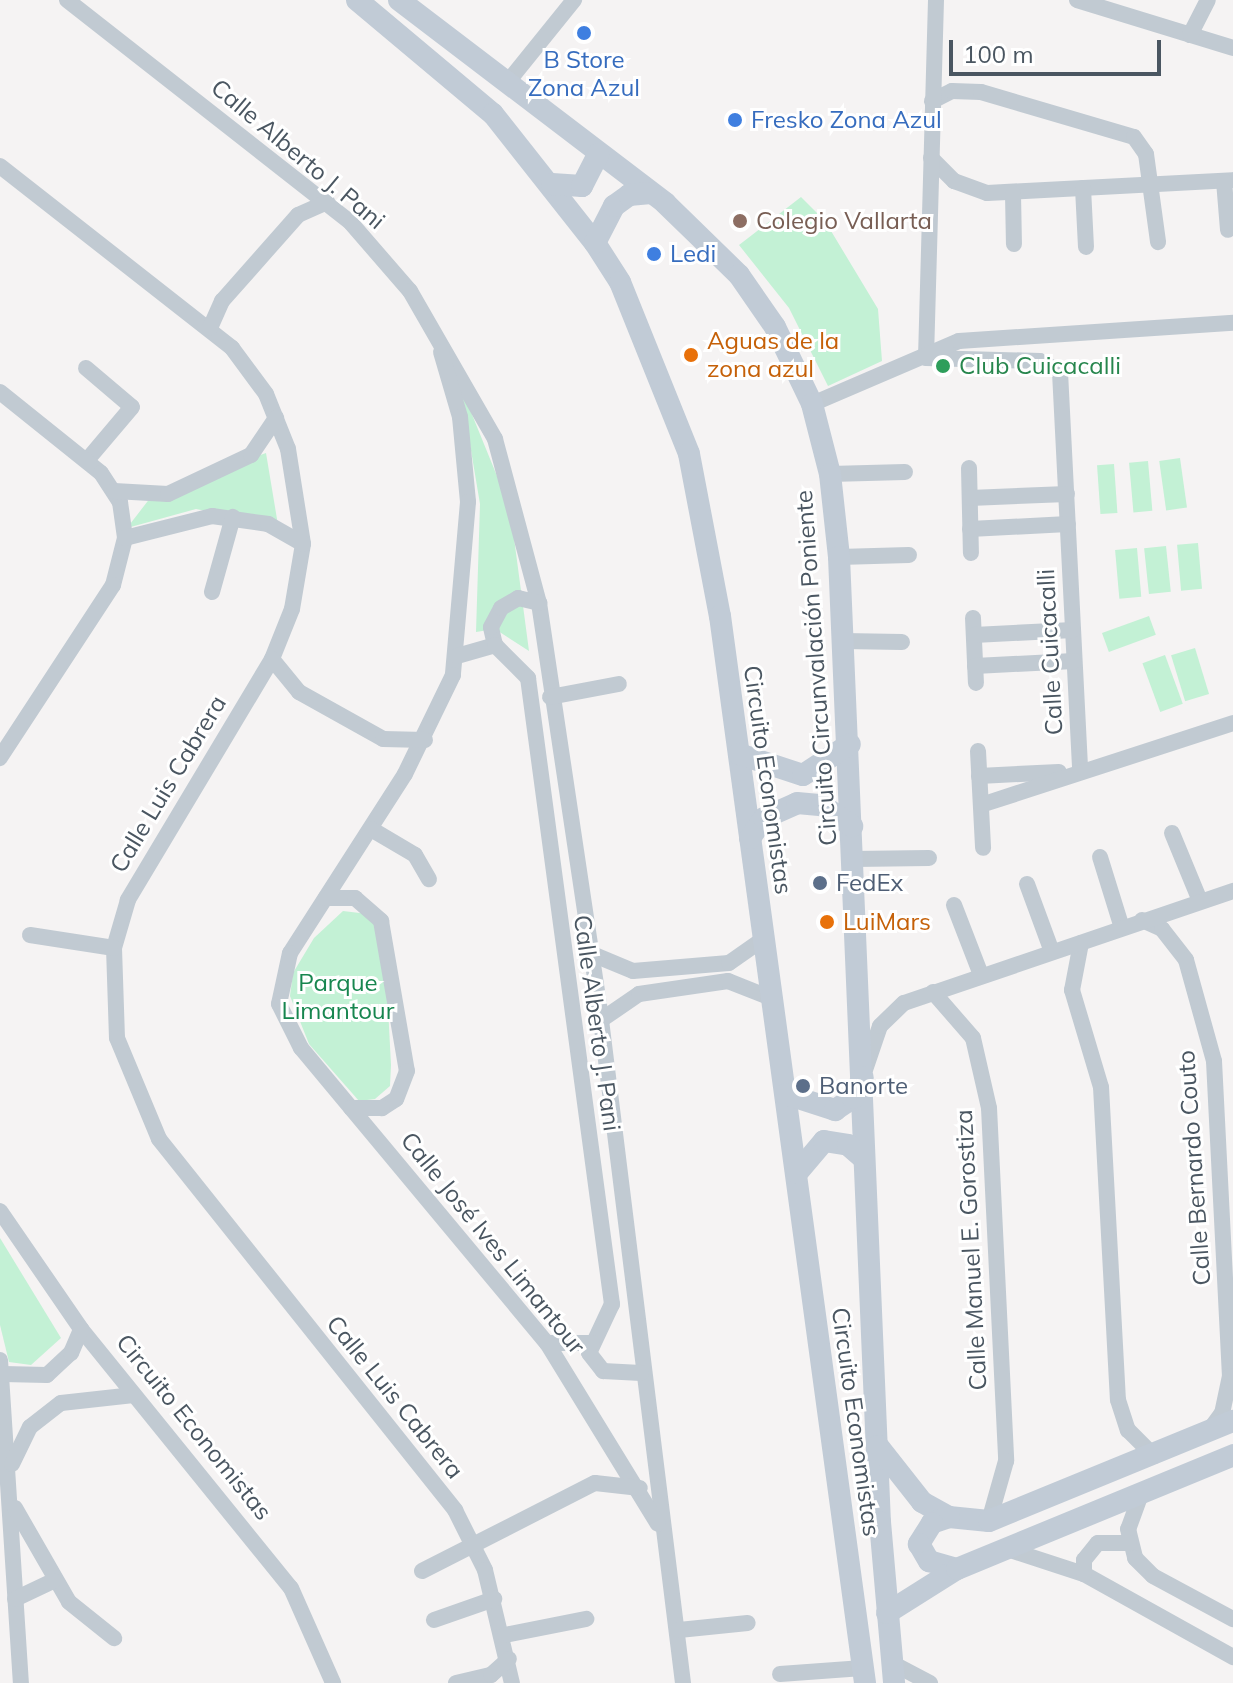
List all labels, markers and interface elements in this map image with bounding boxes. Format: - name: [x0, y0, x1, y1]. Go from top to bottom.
- marker: B Store Zona Azul: [575, 24, 593, 42]
- scale bar: [953, 24, 1165, 74]
- text: 100 m: [963, 39, 1034, 69]
- place label: B Store Zona Azul: [528, 46, 640, 102]
- street label: Calle Alberto J. Pani: [205, 73, 391, 235]
- place label: Fresko Zona Azul: [751, 106, 942, 134]
- marker: Fresko Zona Azul: [726, 111, 744, 129]
- place label: Colegio Vallarta: [756, 207, 932, 235]
- marker: Colegio Vallarta: [731, 212, 749, 230]
- place label: Ledi: [670, 240, 716, 268]
- marker: Ledi: [645, 245, 663, 263]
- place label: Aguas de la zona azul: [707, 327, 839, 383]
- marker: Aguas de la zona azul: [682, 346, 700, 364]
- place label: Club Cuicacalli: [959, 352, 1121, 380]
- marker: Club Cuicacalli: [934, 357, 952, 375]
- street label: Circuito Circunvalación Poniente: [789, 489, 843, 847]
- street label: Calle Cuicacalli: [1031, 568, 1069, 736]
- street label: Circuito Economistas: [738, 664, 798, 896]
- street label: Calle Luis Cabrera: [104, 690, 232, 878]
- place label: FedEx: [836, 869, 903, 897]
- marker: FedEx: [811, 874, 829, 892]
- place label: LuiMars: [843, 908, 931, 936]
- street label: Calle Alberto J. Pani: [568, 913, 626, 1133]
- marker: LuiMars: [818, 913, 836, 931]
- park label: Parque Limantour: [282, 969, 394, 1025]
- street label: Calle Bernardo Couto: [1171, 1049, 1217, 1287]
- place label: Banorte: [819, 1072, 908, 1100]
- marker: Banorte: [794, 1077, 812, 1095]
- street label: Calle Manuel E. Gorostiza: [949, 1109, 993, 1391]
- street label: Calle José Ives Limantour: [395, 1126, 591, 1360]
- street label: Circuito Economistas: [826, 1306, 886, 1538]
- street label: Calle Luis Cabrera: [321, 1310, 469, 1484]
- street label: Circuito Economistas: [110, 1328, 278, 1526]

